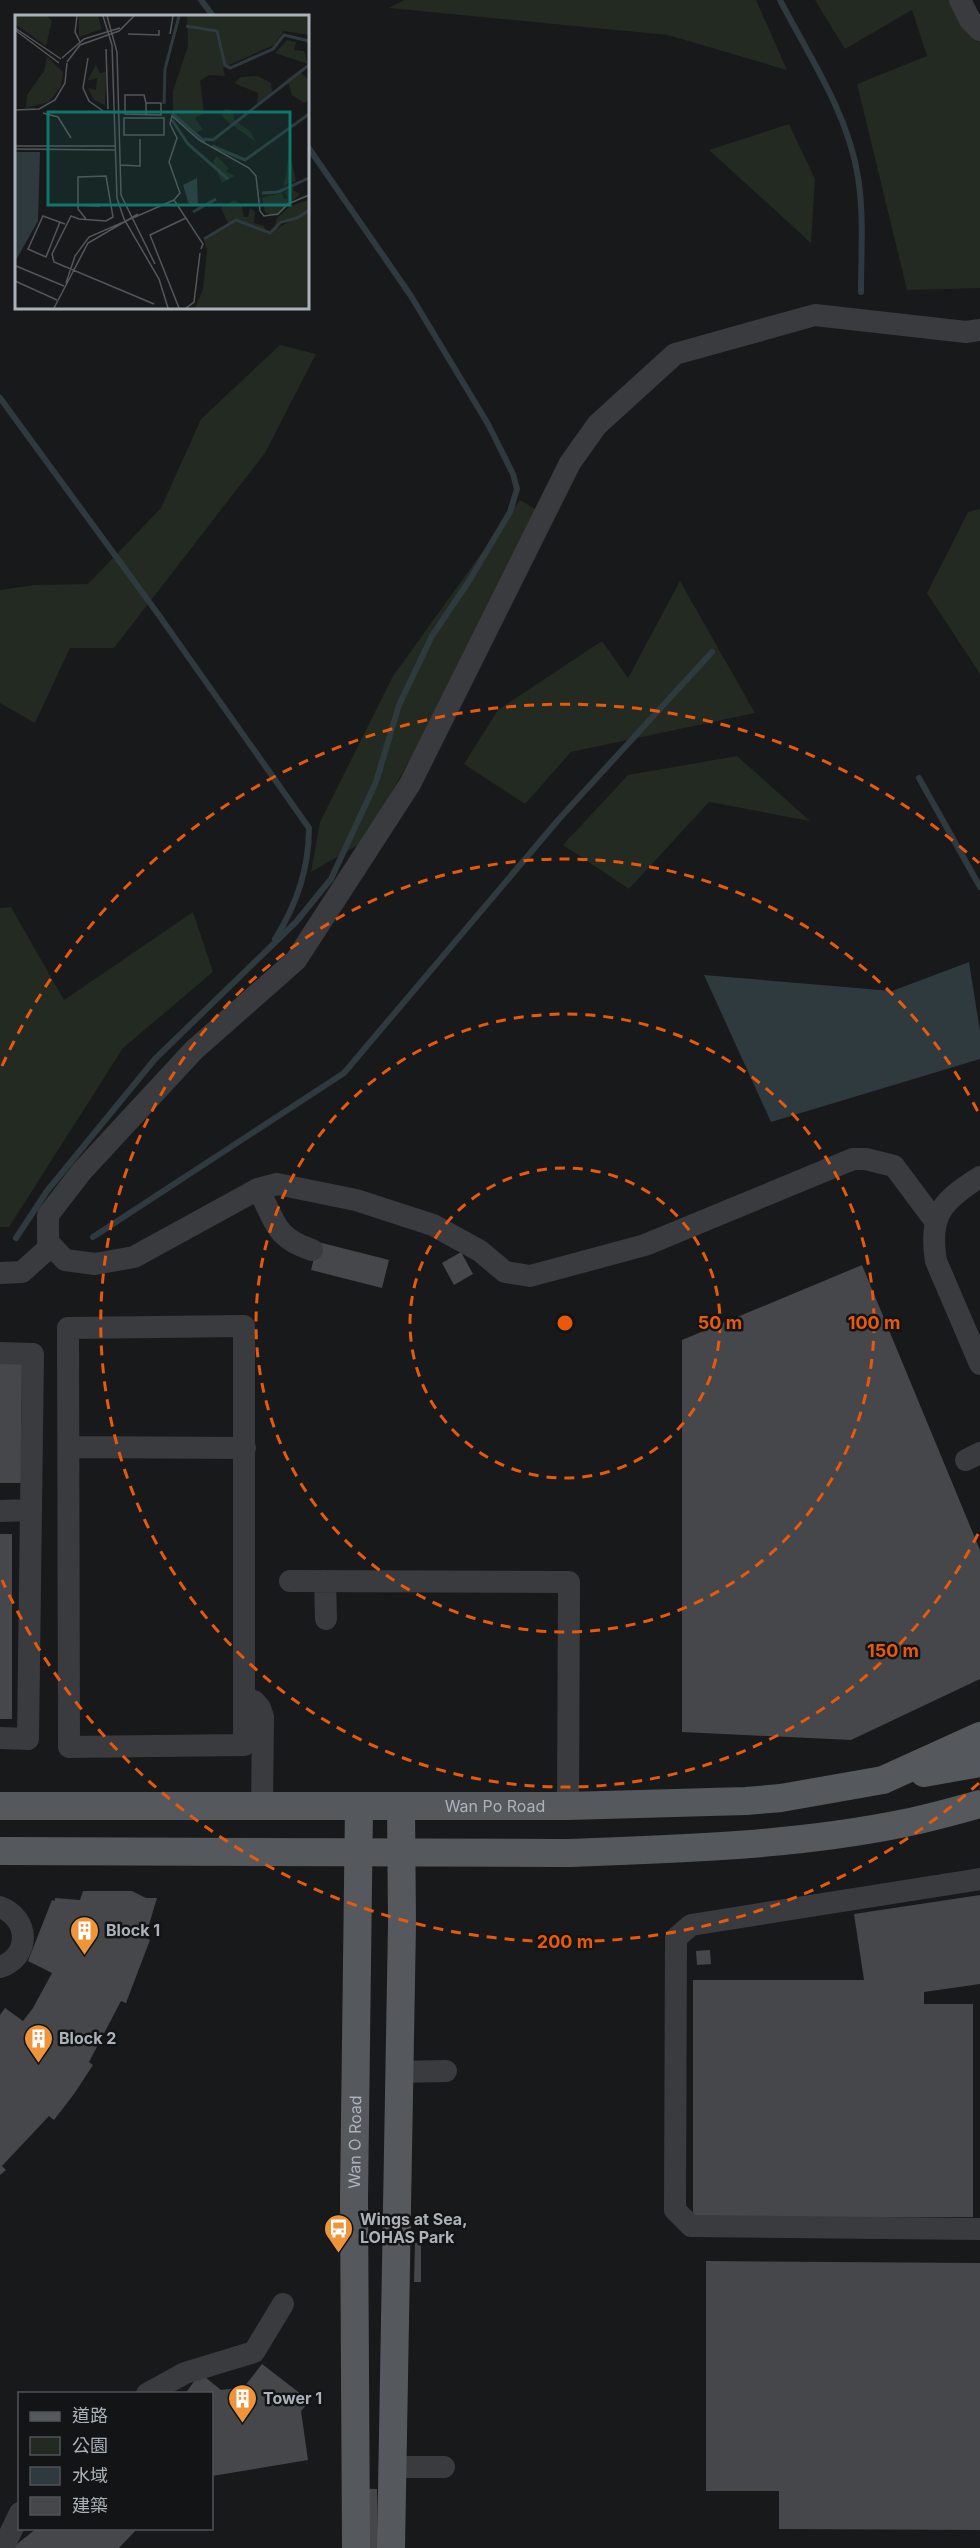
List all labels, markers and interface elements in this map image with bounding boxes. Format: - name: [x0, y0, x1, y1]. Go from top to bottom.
- inset map: [15, 15, 309, 309]
- text: 50 m: [698, 1312, 742, 1333]
- text: 100 m: [848, 1312, 900, 1333]
- centre of rings: [555, 1313, 575, 1333]
- text: 150 m: [867, 1640, 919, 1661]
- street label: Wan Po Road: [445, 1796, 545, 1816]
- building icon: Block 1: [69, 1914, 101, 1956]
- place label: Block 1: [106, 1920, 160, 1940]
- text: 200 m: [537, 1931, 593, 1952]
- building icon: Block 2: [22, 2022, 54, 2064]
- place label: Block 2: [59, 2028, 116, 2048]
- street label: Wan O Road: [344, 2095, 365, 2189]
- place label: Wings at Sea, LOHAS Park: [360, 2209, 468, 2247]
- bus stop icon: Wings at Sea, LOHAS Park: [323, 2212, 355, 2254]
- building icon: Tower 1: [226, 2382, 258, 2424]
- place label: Tower 1: [263, 2388, 322, 2408]
- legend: [18, 2392, 213, 2530]
- text: 道路: [72, 2405, 108, 2426]
- text: 公園: [72, 2435, 108, 2456]
- text: 水域: [72, 2465, 108, 2486]
- text: 建築: [72, 2495, 108, 2516]

